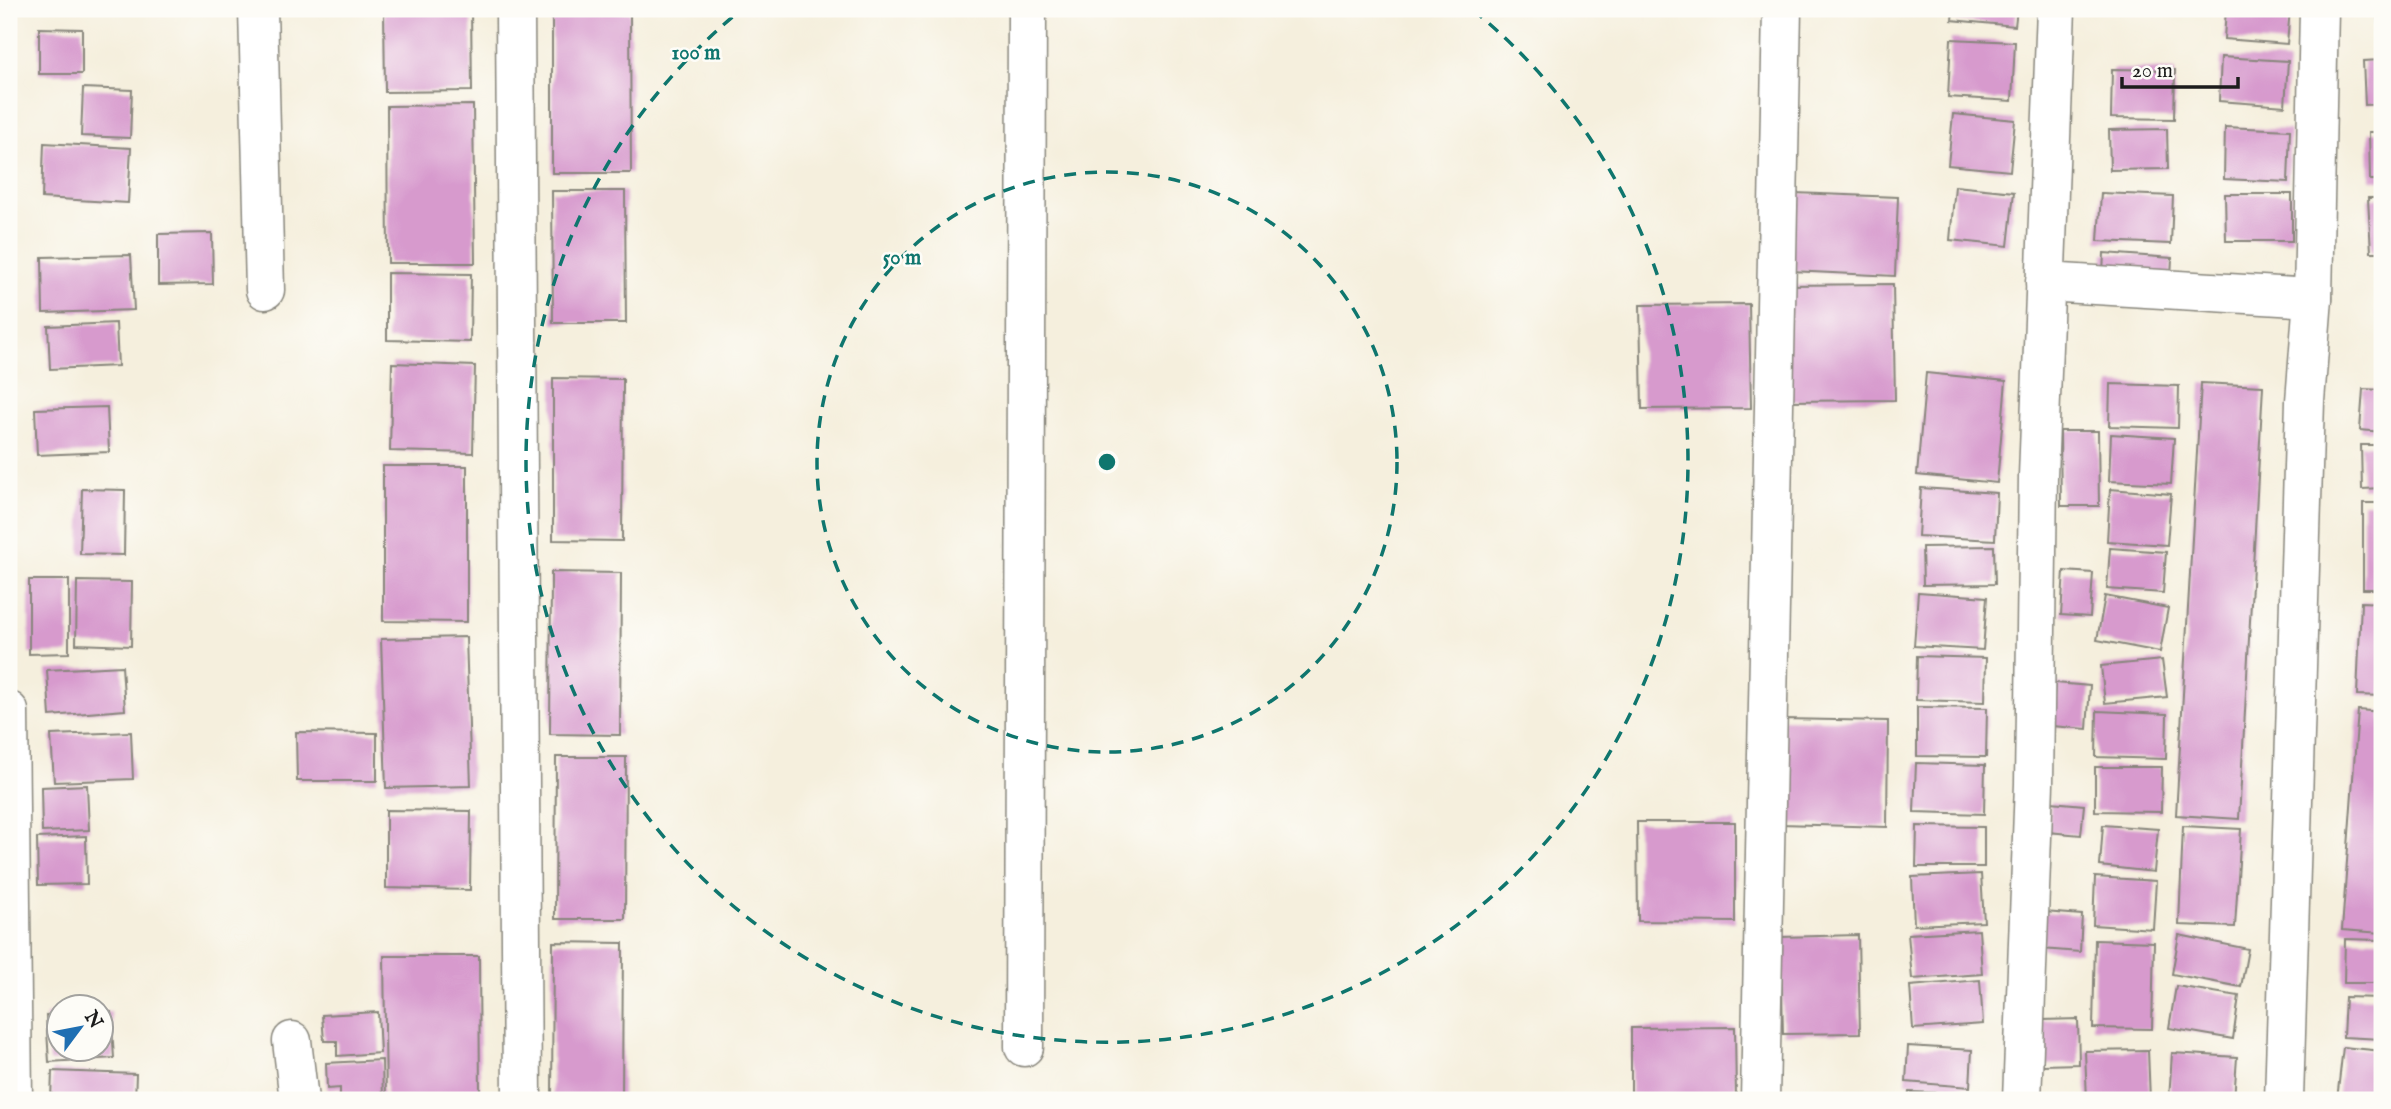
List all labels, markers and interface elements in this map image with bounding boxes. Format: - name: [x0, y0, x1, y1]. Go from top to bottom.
- text: 100 m: [671, 40, 721, 67]
- scale bar: [2122, 46, 2237, 90]
- text: 20 m: [2132, 58, 2173, 85]
- text: 50 m: [883, 245, 922, 272]
- centre of rings: [1095, 450, 1119, 474]
- north arrow: [46, 993, 116, 1064]
- text: N: [78, 1006, 108, 1034]

